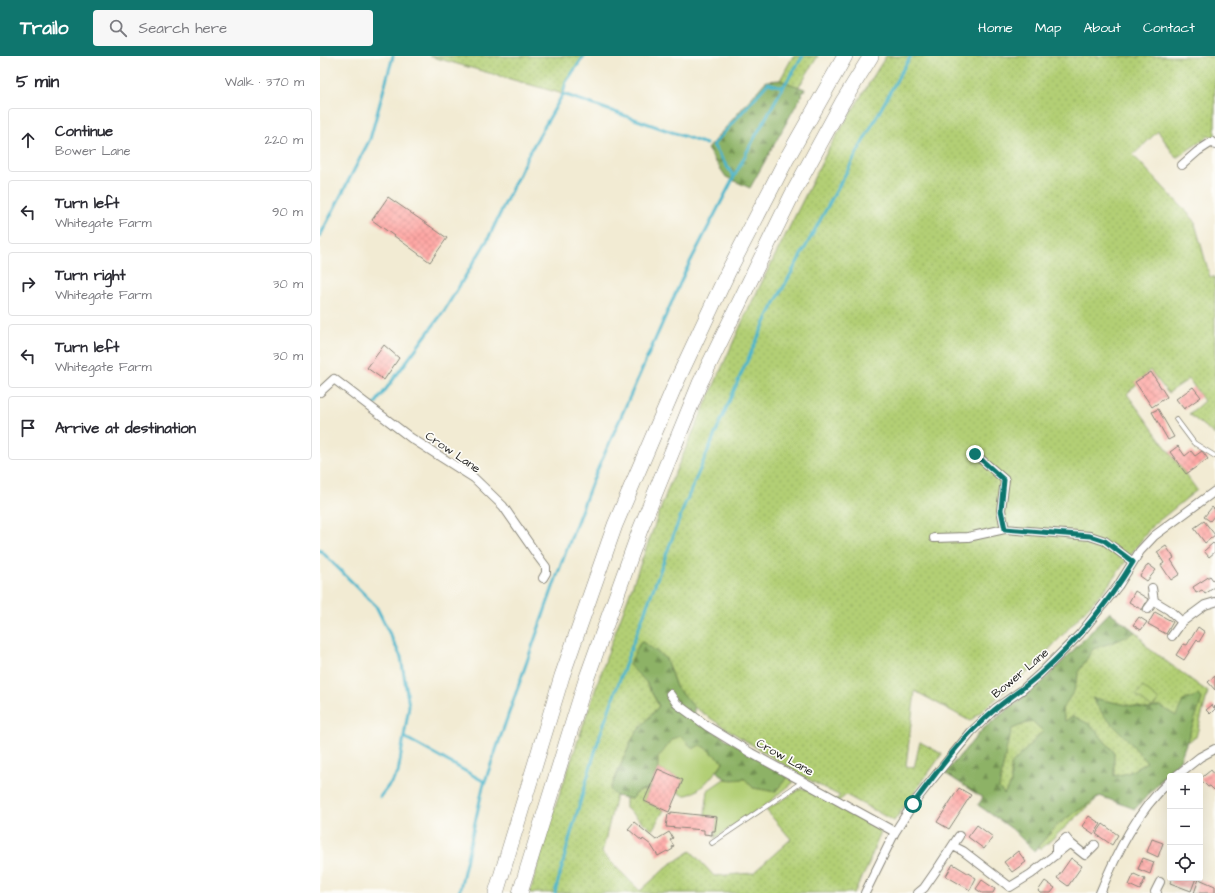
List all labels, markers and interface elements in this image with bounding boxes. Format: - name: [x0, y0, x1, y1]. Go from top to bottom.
- search box: [93, 10, 373, 46]
- text: Trailo: [20, 15, 69, 42]
- icon: search: [107, 17, 129, 39]
- text: Search here: [139, 18, 227, 39]
- text: Home: [978, 18, 1013, 38]
- text: Map: [1035, 18, 1061, 38]
- text: About: [1083, 18, 1121, 38]
- text: Contact: [1143, 18, 1195, 38]
- text: 5 min: [16, 70, 59, 94]
- text: Walk · 370 m: [225, 73, 304, 91]
- text: Continue: [55, 121, 113, 142]
- icon: ahead: [17, 129, 39, 151]
- text: 220 m: [265, 131, 303, 149]
- text: Bower Lane: [55, 142, 131, 160]
- text: Turn left: [55, 193, 119, 214]
- icon: left: [17, 201, 39, 223]
- text: 90 m: [272, 203, 303, 221]
- text: Whitegate Farm: [55, 214, 152, 232]
- text: Turn right: [55, 265, 126, 286]
- icon: right: [17, 273, 39, 295]
- text: 30 m: [273, 275, 303, 293]
- text: Whitegate Farm: [55, 286, 152, 304]
- text: Turn left: [55, 337, 119, 358]
- icon: left: [17, 345, 39, 367]
- text: 30 m: [273, 347, 303, 365]
- text: Whitegate Farm: [55, 358, 152, 376]
- icon: arrive: [17, 417, 39, 439]
- text: Arrive at destination: [55, 418, 196, 439]
- street label: Crow Lane: [422, 428, 484, 477]
- route end: [966, 445, 984, 463]
- street label: Bower Lane: [988, 644, 1053, 702]
- street label: Crow Lane: [753, 735, 817, 780]
- map controls: [1167, 773, 1203, 881]
- button: +: [1167, 773, 1203, 809]
- route start: [904, 795, 922, 813]
- button: −: [1167, 809, 1203, 845]
- button: locate: [1167, 845, 1203, 881]

